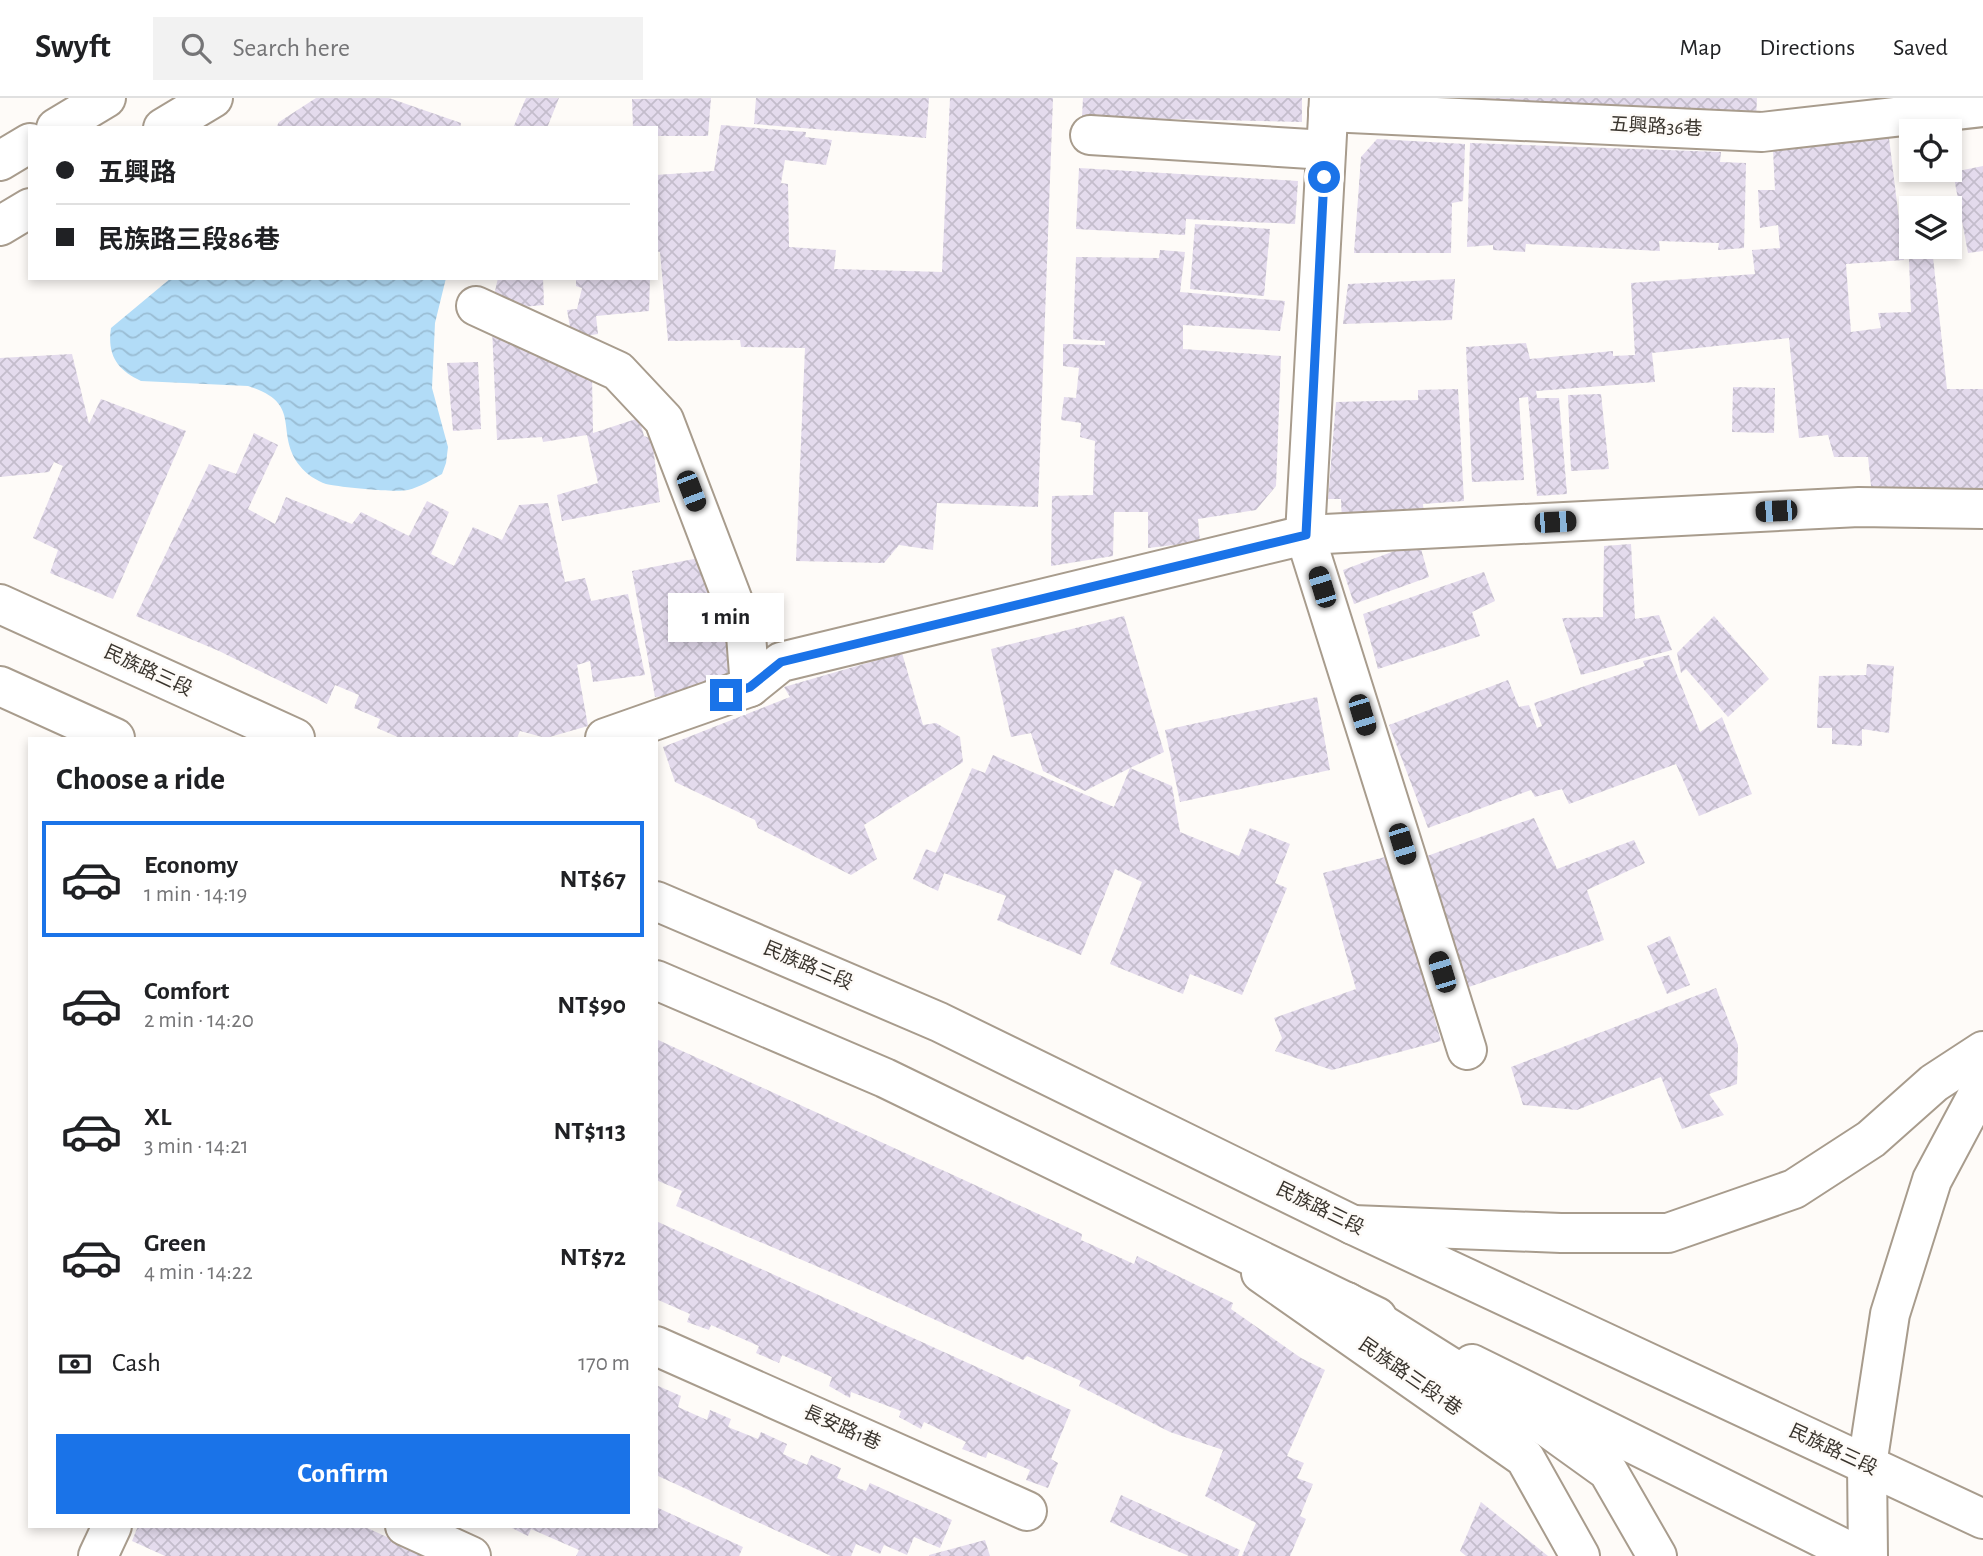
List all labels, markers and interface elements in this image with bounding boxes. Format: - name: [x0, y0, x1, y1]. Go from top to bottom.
- search box: [153, 17, 643, 80]
- icon: search: [177, 29, 215, 67]
- text: Swyft: [35, 31, 111, 64]
- text: Search here: [233, 35, 350, 61]
- text: Map: [1679, 36, 1721, 60]
- text: Directions: [1759, 36, 1855, 60]
- text: Saved: [1893, 36, 1948, 60]
- street label: 五興路36巷: [1609, 113, 1703, 139]
- map controls: [1899, 119, 1962, 259]
- button: locate: [1899, 119, 1962, 182]
- text: 五興路: [98, 160, 176, 186]
- route start: [1308, 161, 1340, 193]
- button: layers: [1899, 196, 1962, 259]
- text: 民族路三段86巷: [98, 227, 279, 253]
- car: [674, 468, 709, 514]
- car: [1755, 499, 1798, 523]
- car: [1534, 510, 1577, 534]
- car: [1306, 564, 1339, 610]
- callout: 1 min: [668, 594, 784, 642]
- text: 1 min: [702, 606, 750, 629]
- street label: 民族路三段: [101, 640, 196, 700]
- route end: [710, 679, 742, 711]
- car: [1346, 692, 1379, 738]
- text: Choose a ride: [56, 763, 225, 795]
- car: [1386, 821, 1419, 867]
- icon: car: [60, 848, 123, 911]
- text: Economy: [144, 852, 238, 878]
- text: NT$67: [560, 866, 626, 892]
- text: 1 min · 14:19: [144, 883, 247, 906]
- street label: 民族路三段: [761, 937, 856, 993]
- car: [1426, 949, 1459, 995]
- icon: car: [60, 974, 123, 1037]
- text: Comfort: [144, 978, 229, 1004]
- text: NT$90: [557, 992, 626, 1018]
- text: 2 min · 14:20: [144, 1009, 254, 1032]
- icon: car: [60, 1100, 123, 1163]
- text: XL: [144, 1104, 171, 1130]
- text: NT$113: [553, 1118, 626, 1144]
- text: 3 min · 14:21: [144, 1135, 249, 1158]
- street label: 民族路三段: [1273, 1178, 1368, 1238]
- icon: car: [60, 1226, 123, 1289]
- text: Green: [144, 1230, 206, 1256]
- text: NT$72: [560, 1244, 626, 1270]
- text: 4 min · 14:22: [144, 1261, 253, 1284]
- street label: 民族路三段1巷: [1355, 1333, 1466, 1419]
- icon: cash: [56, 1345, 94, 1383]
- text: Cash: [112, 1350, 161, 1376]
- text: 170 m: [578, 1352, 630, 1375]
- street label: 長安路1巷: [800, 1401, 884, 1453]
- street label: 民族路三段: [1786, 1419, 1881, 1479]
- button: Confirm: [56, 1434, 630, 1514]

